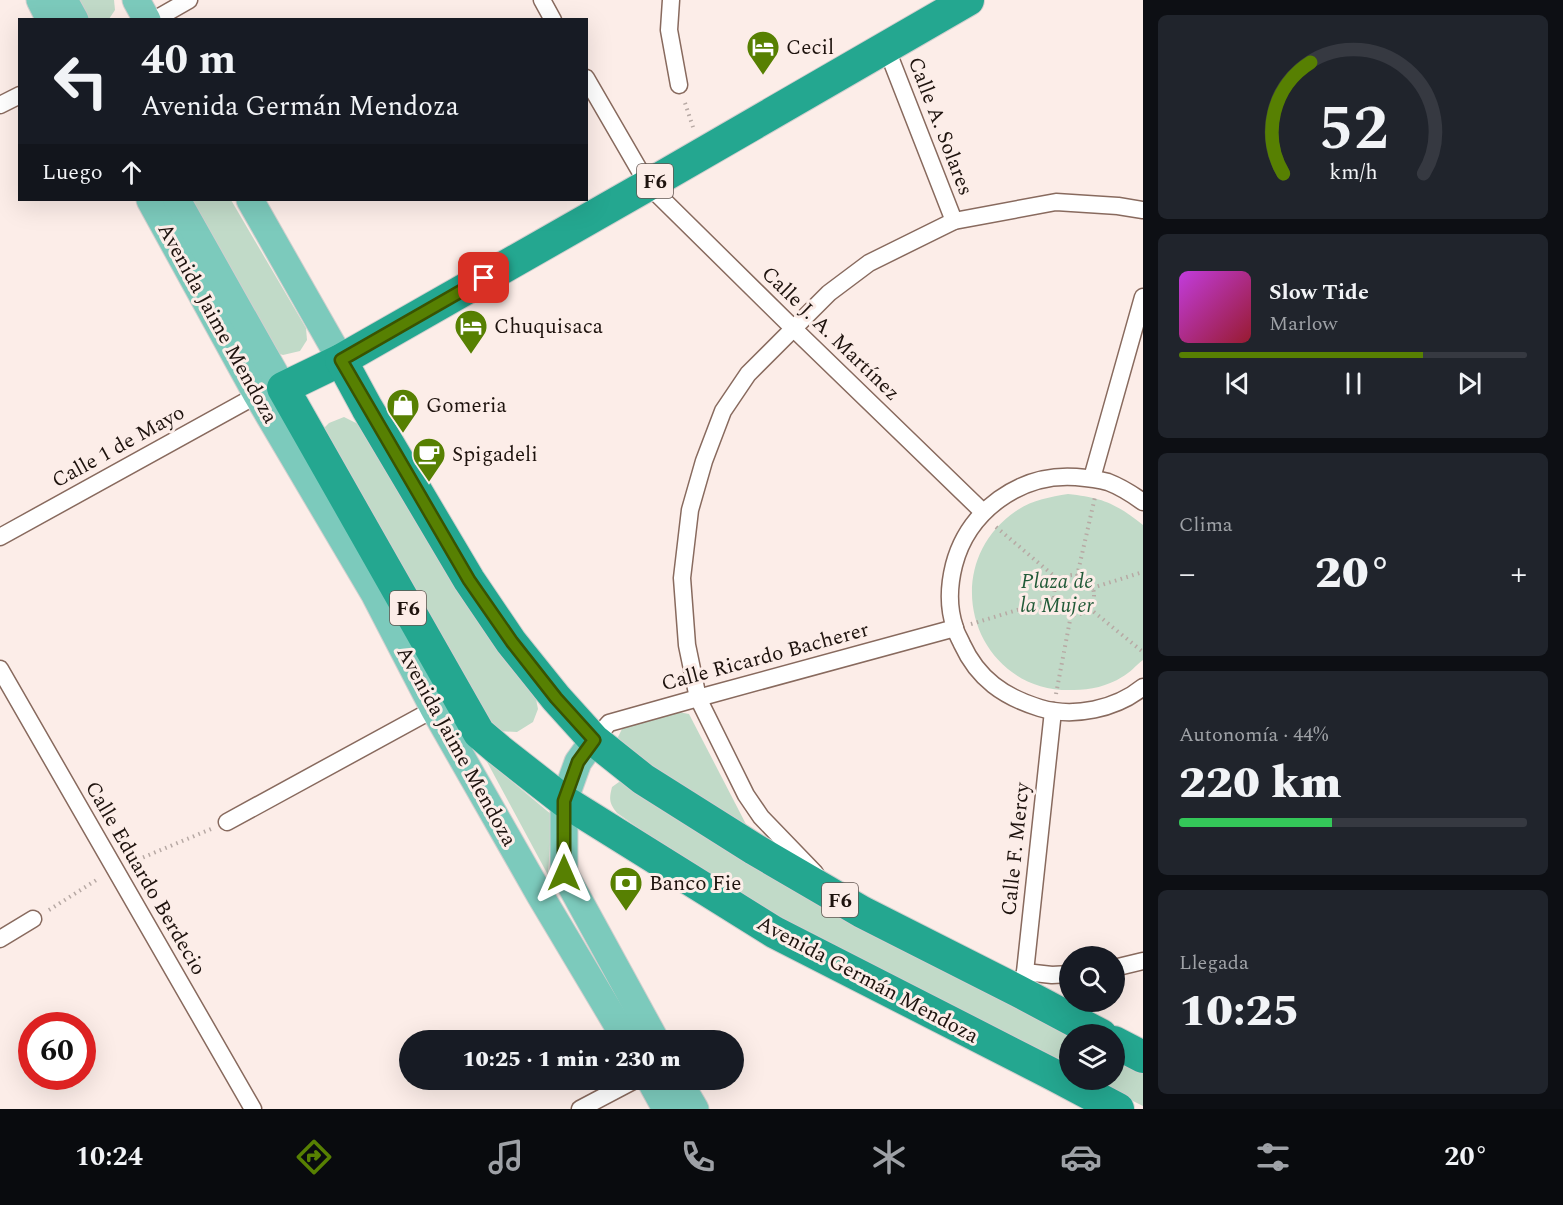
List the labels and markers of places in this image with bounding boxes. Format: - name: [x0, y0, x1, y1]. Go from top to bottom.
- hotel icon: Cecil: [745, 29, 781, 76]
- place label: Cecil: [786, 32, 834, 64]
- pin: [458, 252, 509, 303]
- hotel icon: Chuquisaca: [453, 308, 489, 355]
- place label: Chuquisaca: [494, 311, 604, 343]
- shop icon: Gomeria: [385, 387, 421, 434]
- place label: Gomeria: [426, 390, 508, 422]
- cafe icon: Spigadeli: [411, 436, 447, 483]
- place label: Spigadeli: [452, 439, 538, 471]
- bank icon: Banco Fie: [608, 865, 644, 912]
- place label: Banco Fie: [649, 868, 741, 900]

